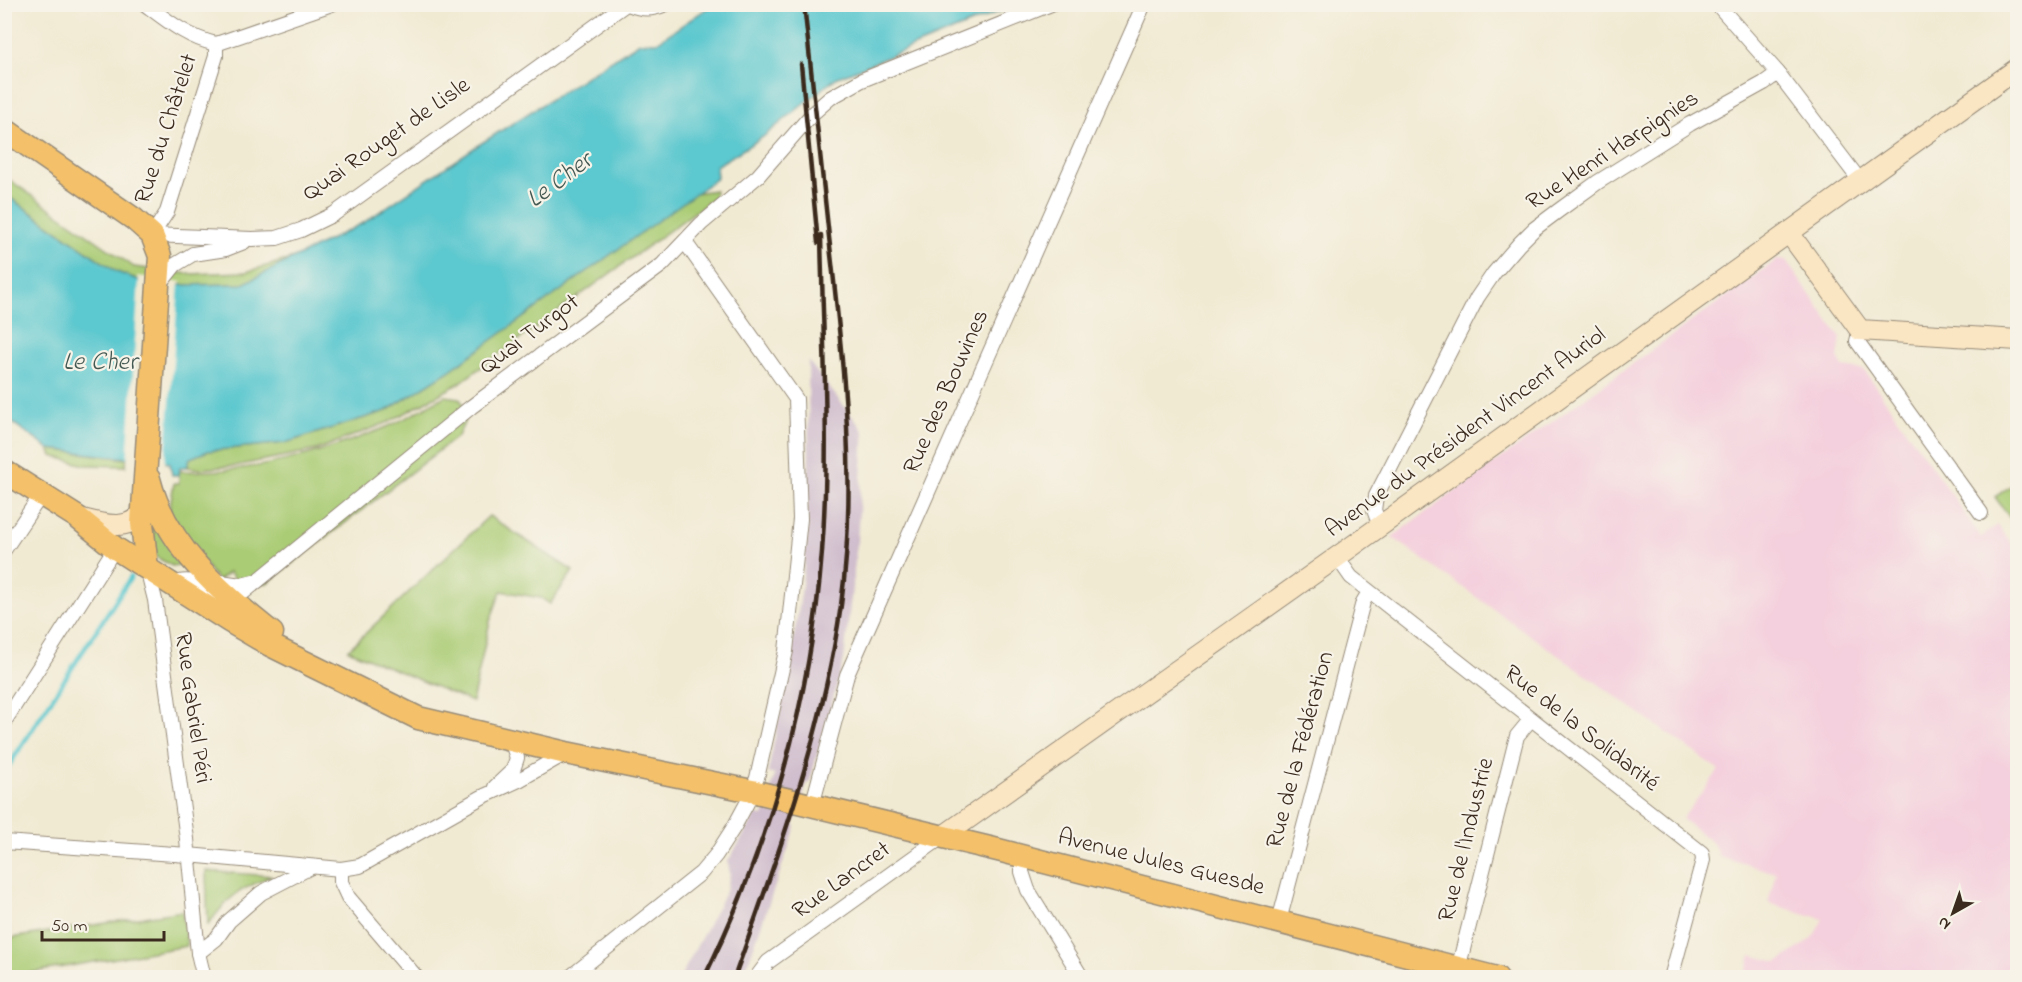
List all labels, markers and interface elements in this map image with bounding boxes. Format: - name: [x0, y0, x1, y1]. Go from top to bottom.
- street label: Rue du Châtelet: [126, 49, 208, 209]
- street label: Quai Rouget de Lisle: [296, 69, 478, 211]
- street label: Rue Henri Harpignies: [1520, 82, 1706, 220]
- water label: Le Cher: [519, 142, 603, 218]
- street label: Quai Turgot: [473, 286, 587, 384]
- street label: Rue des Bouvines: [895, 304, 999, 480]
- street label: Avenue du Président Vincent Auriol: [1318, 319, 1614, 547]
- water label: Le Cher: [63, 344, 140, 382]
- street label: Rue Gabriel Péri: [164, 630, 220, 786]
- street label: Rue de la Fédération: [1258, 648, 1344, 852]
- street label: Rue de la Solidarité: [1496, 657, 1667, 801]
- street label: Rue de l'Industrie: [1430, 754, 1504, 926]
- street label: Avenue Jules Guesde: [1054, 820, 1268, 906]
- street label: Rue Lancret: [785, 833, 899, 929]
- north arrow: [1923, 883, 1983, 943]
- scale bar: [42, 904, 164, 942]
- text: N: [1933, 910, 1956, 936]
- text: 50 m: [51, 914, 88, 940]

